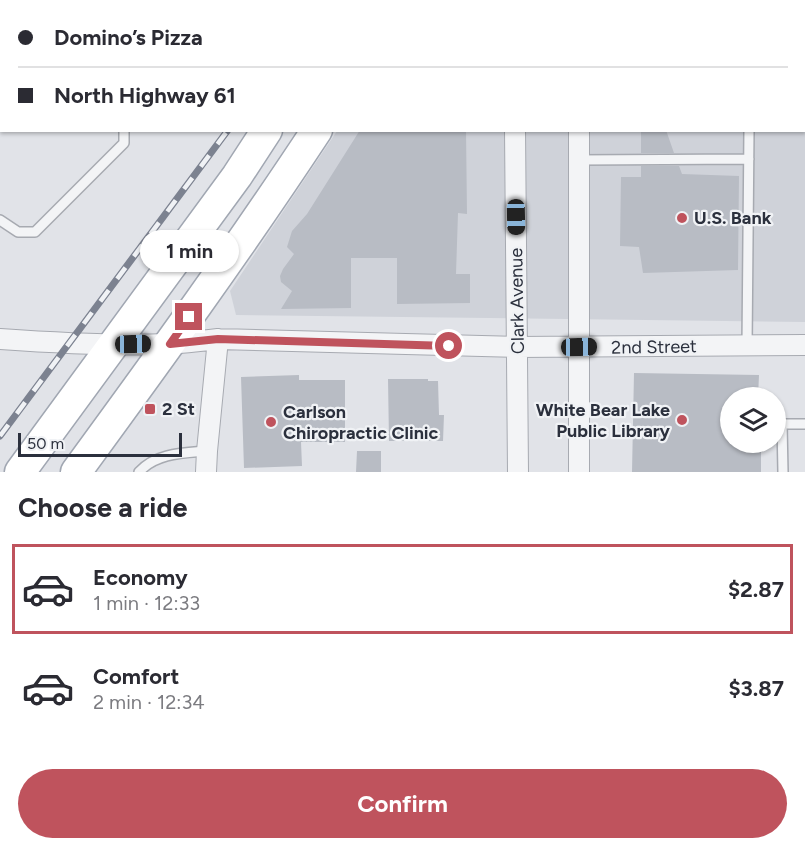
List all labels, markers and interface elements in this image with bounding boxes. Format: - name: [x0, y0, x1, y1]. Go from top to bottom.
- text: Domino’s Pizza: [54, 24, 203, 51]
- text: North Highway 61: [54, 82, 236, 109]
- car: [507, 199, 525, 235]
- place label: U.S. Bank: [694, 207, 772, 229]
- marker: U.S. Bank: [675, 211, 689, 225]
- callout: 1 min: [140, 230, 238, 272]
- text: 1 min: [166, 239, 213, 263]
- street label: Clark Avenue: [505, 248, 529, 354]
- route end: [175, 303, 202, 330]
- route start: [435, 332, 462, 359]
- car: [115, 335, 151, 353]
- street label: 2nd Street: [611, 335, 697, 359]
- car: [561, 338, 597, 356]
- map controls: [720, 387, 786, 453]
- button: layers: [720, 387, 786, 453]
- place label: 2 St: [162, 398, 195, 420]
- place label: White Bear Lake Public Library: [536, 399, 671, 442]
- place label: Carlson Chiropractic Clinic: [283, 401, 439, 444]
- marker: 2 St: [143, 402, 157, 416]
- marker: White Bear Lake Public Library: [675, 413, 689, 427]
- marker: Carlson Chiropractic Clinic: [264, 415, 278, 429]
- scale bar: [18, 430, 182, 457]
- text: 50 m: [27, 434, 64, 453]
- text: Choose a ride: [18, 491, 187, 524]
- icon: car: [21, 562, 75, 616]
- text: Economy: [93, 564, 188, 591]
- text: $2.87: [728, 576, 784, 603]
- text: 1 min · 12:33: [93, 591, 200, 615]
- icon: car: [21, 661, 75, 715]
- text: Comfort: [93, 663, 179, 690]
- text: $3.87: [728, 675, 784, 702]
- text: 2 min · 12:34: [93, 690, 205, 714]
- button: Confirm: [18, 769, 787, 838]

